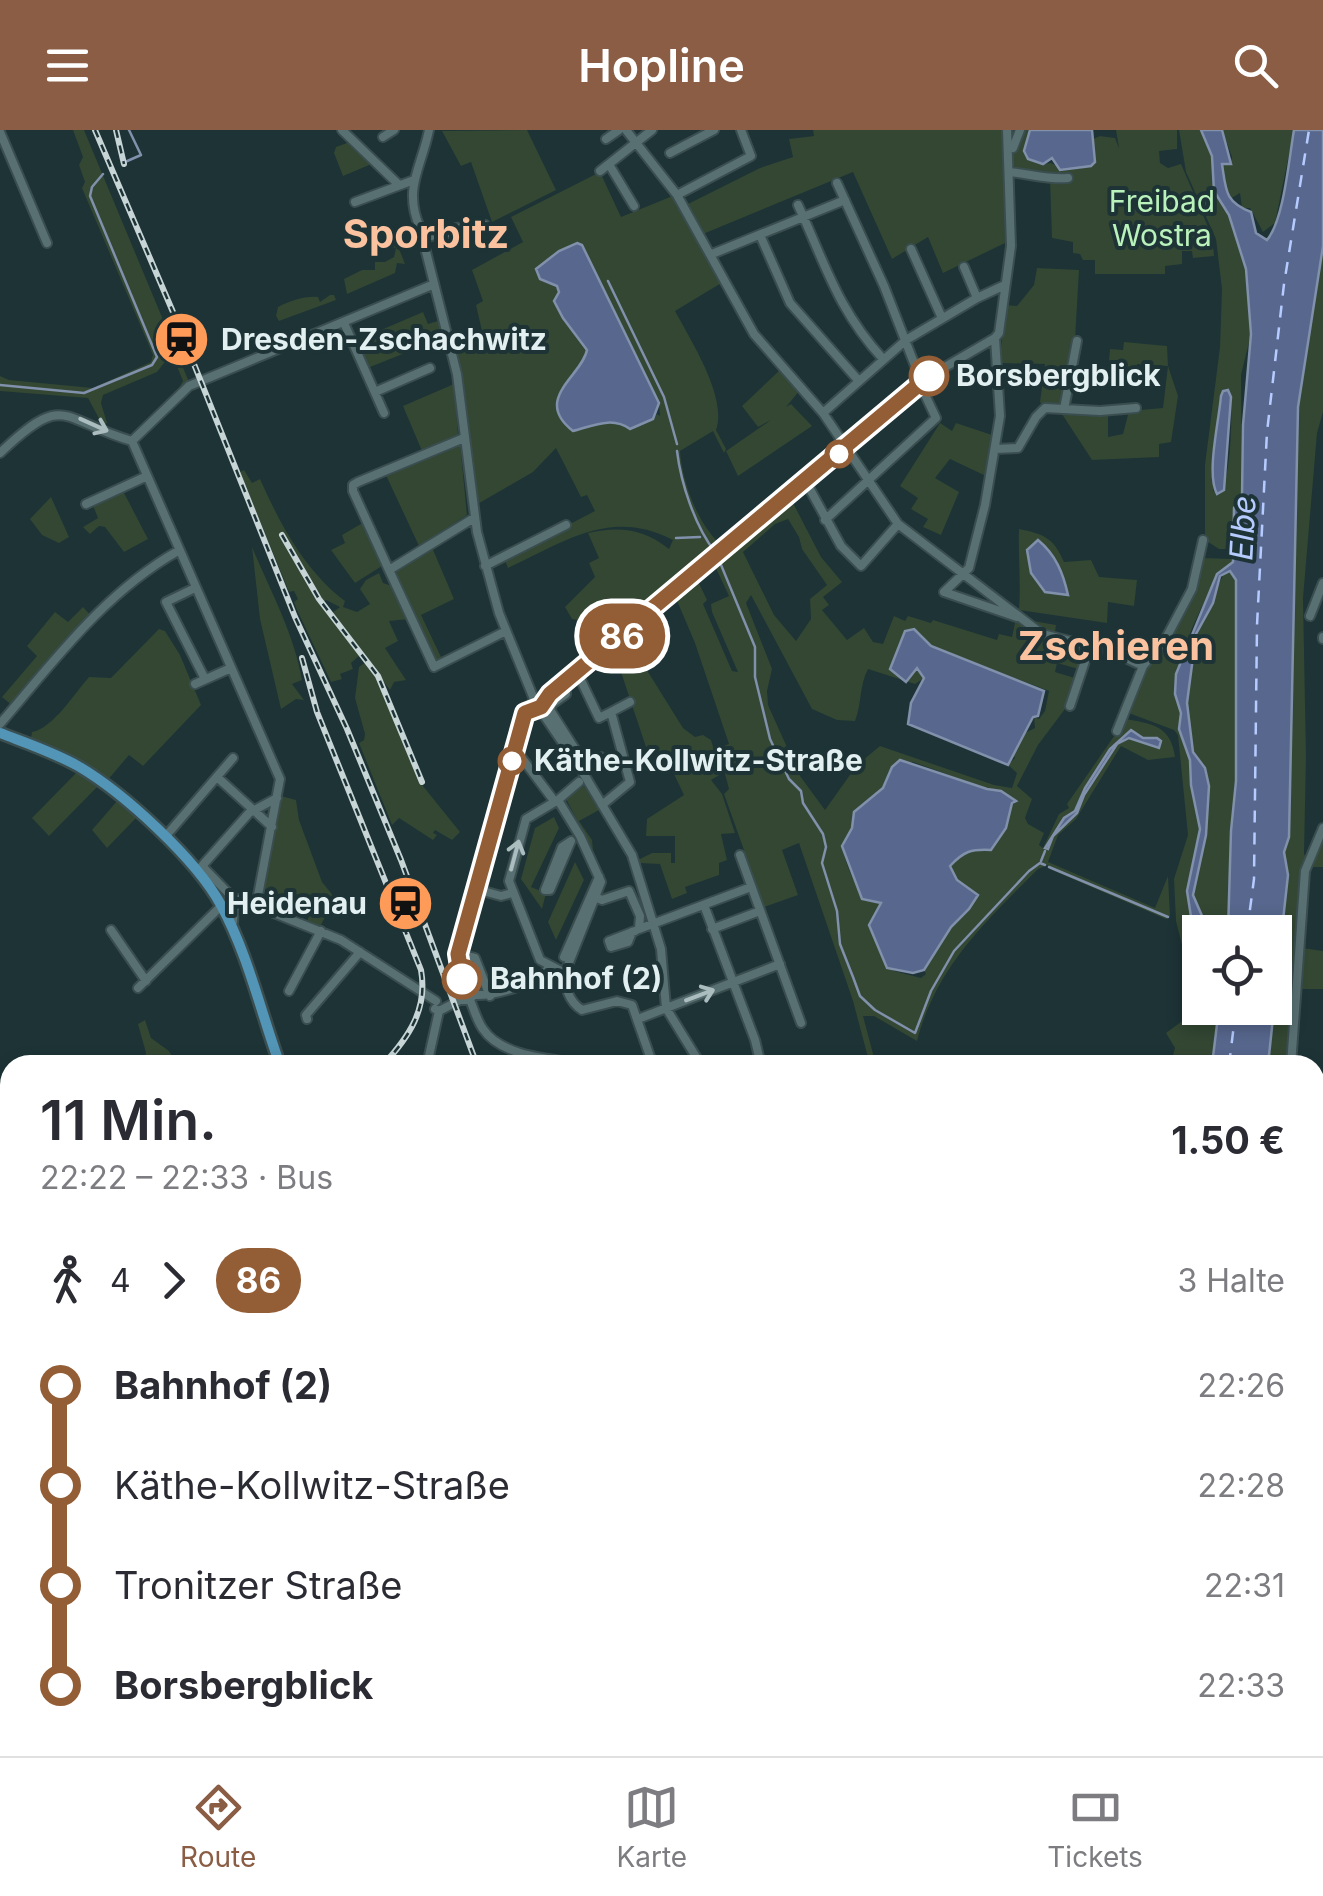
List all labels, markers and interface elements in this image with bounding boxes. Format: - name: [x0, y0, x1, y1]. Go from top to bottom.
- icon: menu: [40, 38, 95, 93]
- text: Hopline: [578, 38, 745, 93]
- icon: search: [1228, 38, 1283, 93]
- park label: Freibad Wostra: [1109, 183, 1215, 253]
- district label: Sporbitz: [343, 209, 509, 258]
- station icon: Dresden-Zschachwitz: [152, 310, 212, 370]
- place label: Dresden-Zschachwitz: [221, 321, 547, 357]
- marker: Borsbergblick: [910, 357, 948, 395]
- place label: Borsbergblick: [956, 357, 1161, 393]
- one-way arrow: [78, 417, 109, 435]
- unlabelled marker: [826, 441, 852, 467]
- water label: Elbe: [1221, 494, 1264, 561]
- line badge: 86: [577, 604, 667, 668]
- text: 86: [599, 615, 645, 657]
- district label: Zschieren: [1018, 621, 1214, 670]
- place label: Käthe-Kollwitz-Straße: [534, 742, 863, 778]
- marker: Käthe-Kollwitz-Straße: [499, 748, 525, 774]
- one-way arrow: [507, 840, 525, 871]
- station icon: Heidenau: [376, 874, 436, 934]
- place label: Heidenau: [227, 885, 367, 921]
- map controls: [1182, 915, 1292, 1025]
- button: locate: [1182, 915, 1292, 1025]
- marker: Bahnhof (2): [443, 960, 481, 998]
- place label: Bahnhof (2): [490, 960, 662, 996]
- one-way arrow: [684, 984, 714, 1002]
- text: 11 Min.: [40, 1087, 217, 1153]
- text: 1.50 €: [1171, 1117, 1285, 1163]
- text: 22:22 – 22:33 · Bus: [40, 1158, 333, 1197]
- icon: walk: [40, 1253, 95, 1308]
- icon: forward: [146, 1253, 201, 1308]
- text: 86: [236, 1259, 281, 1301]
- text: 4: [110, 1261, 131, 1300]
- text: 3 Halte: [1177, 1261, 1285, 1300]
- text: Bahnhof (2): [114, 1362, 332, 1408]
- text: 22:26: [1197, 1366, 1285, 1405]
- text: Käthe-Kollwitz-Straße: [114, 1462, 510, 1508]
- text: 22:28: [1197, 1466, 1285, 1505]
- text: Tronitzer Straße: [114, 1562, 403, 1608]
- text: 22:31: [1204, 1566, 1285, 1605]
- text: Borsbergblick: [114, 1662, 373, 1708]
- text: 22:33: [1197, 1666, 1285, 1705]
- tab: Route: [180, 1780, 256, 1874]
- tab: Karte: [616, 1780, 687, 1874]
- tab: Tickets: [1047, 1780, 1143, 1874]

